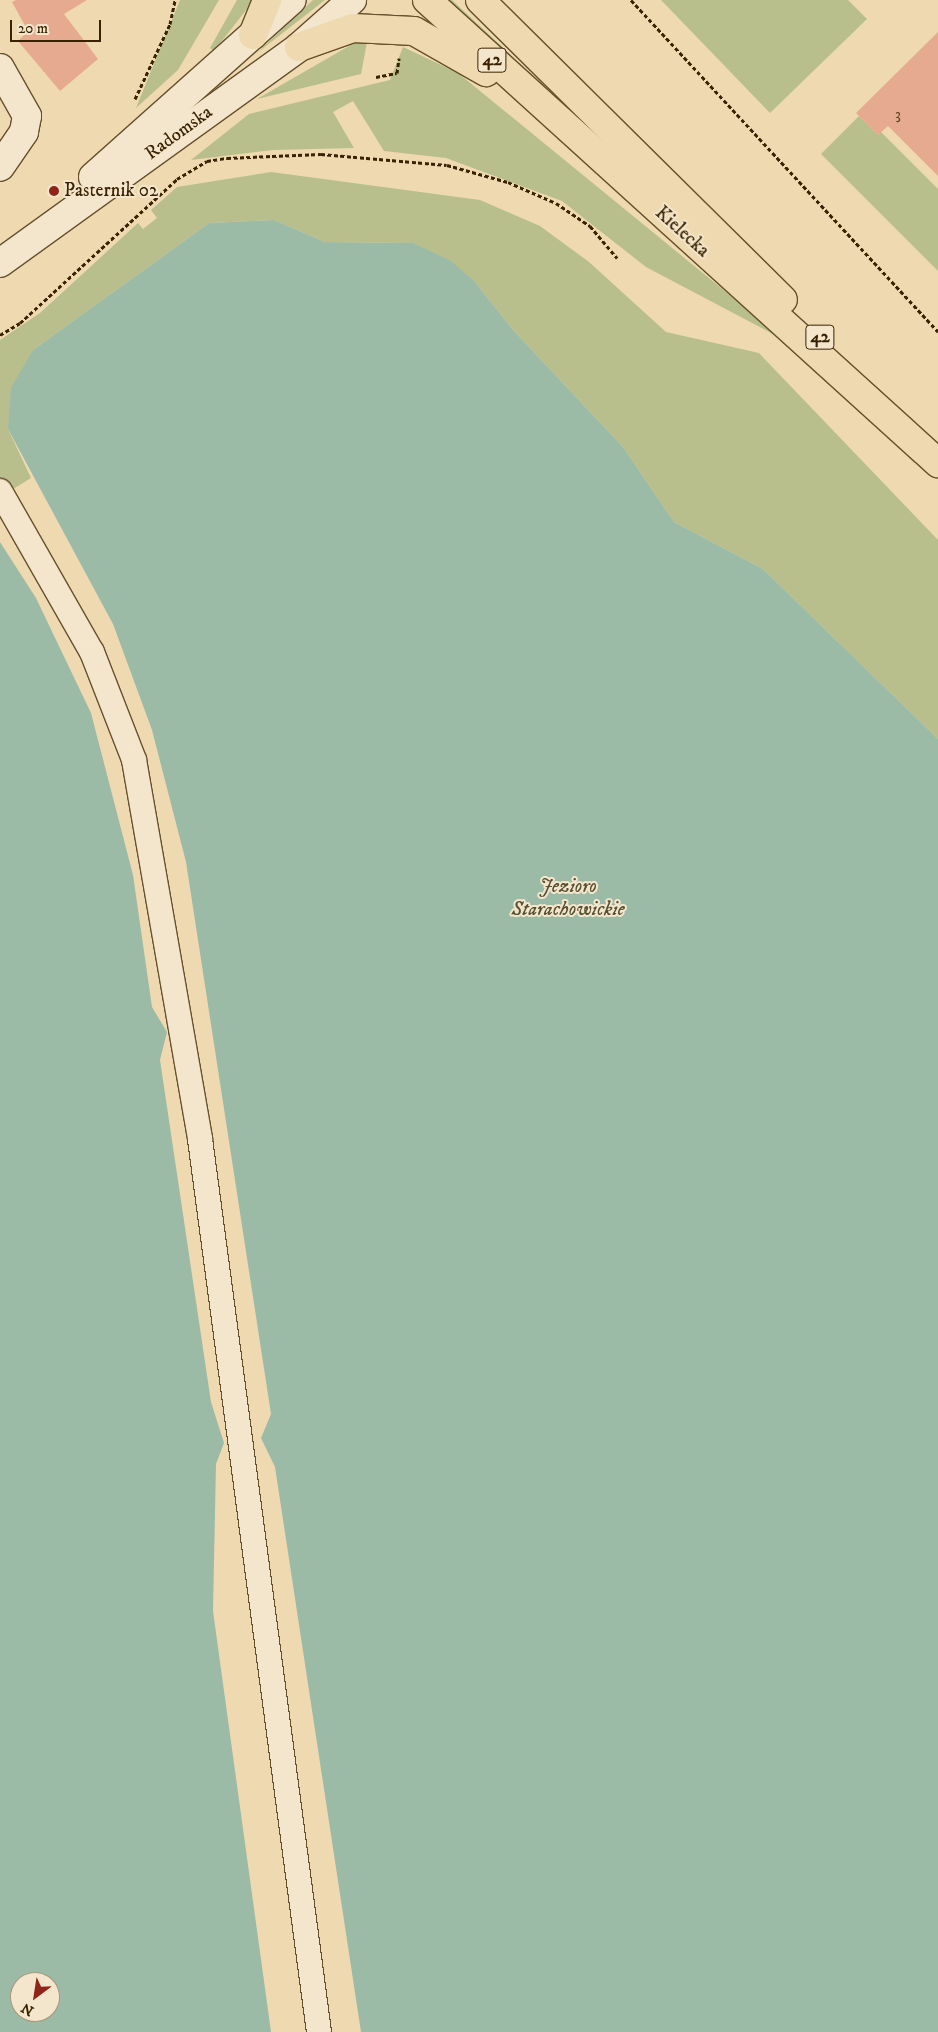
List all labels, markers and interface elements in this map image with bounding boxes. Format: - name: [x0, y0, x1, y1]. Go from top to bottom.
- scale bar: [12, 10, 104, 42]
- text: 20 m: [18, 19, 48, 38]
- road number: 42: [477, 44, 507, 76]
- street label: Radomska: [141, 101, 217, 165]
- house number: 3: [895, 104, 901, 124]
- place label: Pasternik 02: [64, 180, 158, 202]
- marker: Pasternik 02: [48, 185, 60, 197]
- street label: Kielecka: [650, 202, 714, 262]
- road number: 42: [805, 322, 835, 352]
- water label: Jezioro Starachowickie: [511, 875, 625, 922]
- north arrow: [10, 1972, 60, 2022]
- text: N: [18, 1998, 37, 2020]

